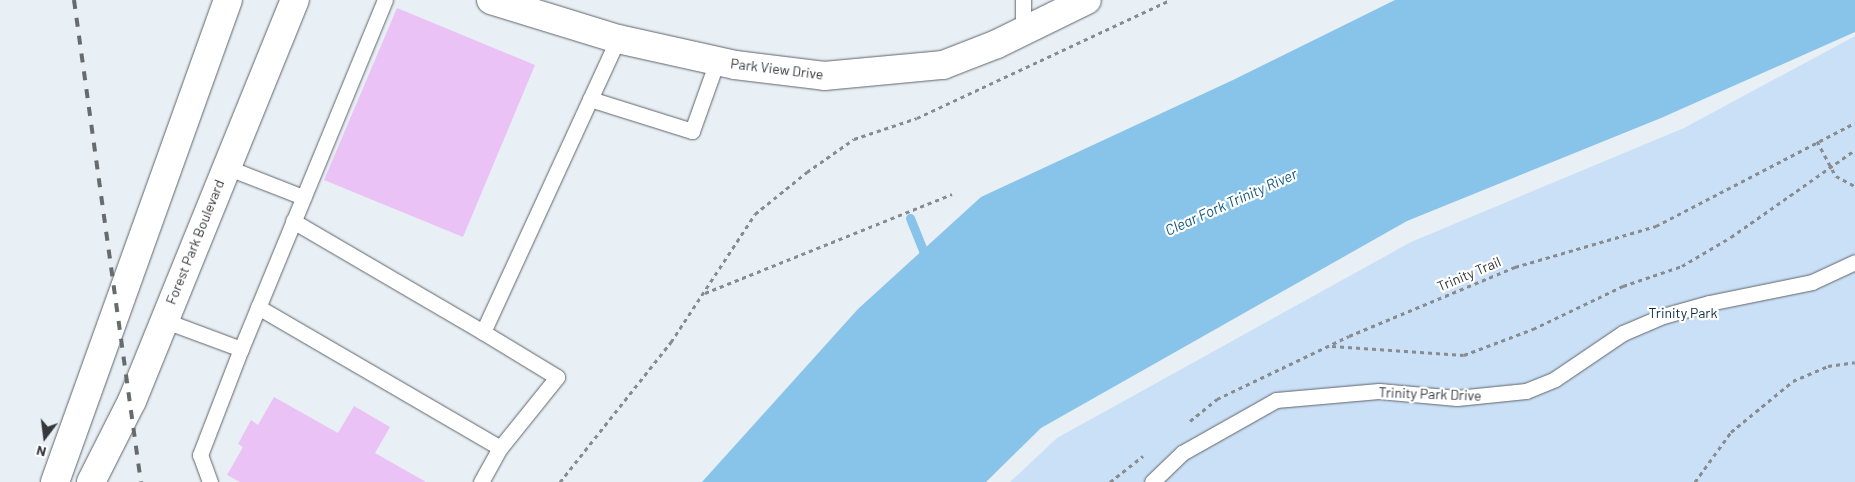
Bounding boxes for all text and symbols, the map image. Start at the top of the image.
street label: Park View Drive [730,55,824,83]
water label: Clear Fork Trinity River [1162,165,1300,239]
street label: Forest Park Boulevard [162,177,228,307]
street label: Trinity Trail [1435,253,1503,295]
park label: Trinity Park [1649,305,1717,321]
street label: Trinity Park Drive [1378,384,1482,404]
north arrow [20,412,70,462]
text: N [34,443,48,461]

